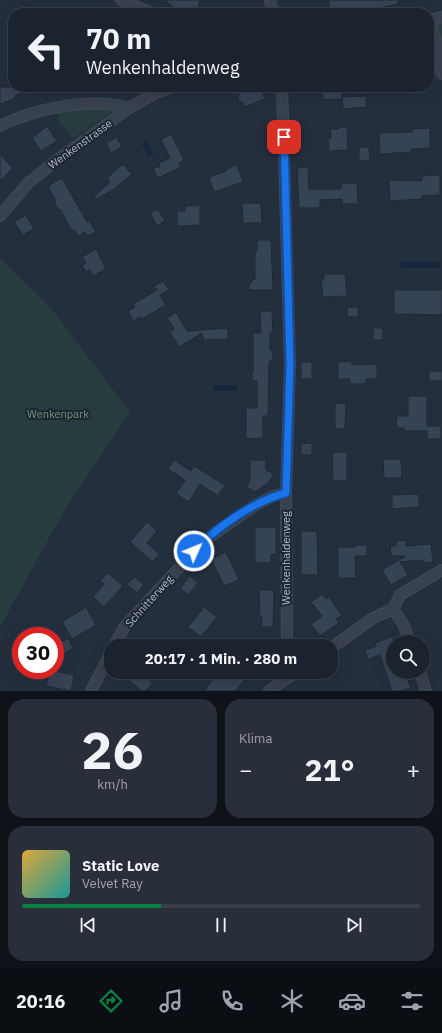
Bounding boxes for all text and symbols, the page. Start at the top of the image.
text: 70 m [86,20,151,57]
icon: left [20,24,72,76]
text: Wenkenhaldenweg [86,56,239,79]
street label: Wenkenstrasse [45,116,115,172]
pin [267,120,301,154]
icon: arrive [273,126,295,148]
park label: Wenkenpark [27,407,89,421]
street label: Wenkenhaldenweg [279,511,293,605]
position arrow [173,530,215,572]
street label: Schnitterweg [122,572,176,630]
speed limit sign: 30 [12,627,64,679]
map controls [386,635,430,679]
button: search [386,635,430,679]
text: 20:17 · 1 Min. · 280 m [145,649,297,668]
text: 26 [81,716,144,783]
text: Klima [239,730,272,747]
text: 21° [304,750,355,789]
text: − [239,755,252,784]
text: + [407,755,420,784]
text: km/h [97,776,128,793]
text: Static Love [82,856,159,875]
text: Velvet Ray [82,875,143,892]
icon: previous [77,914,99,936]
icon: pause [210,914,232,936]
icon: next [343,914,365,936]
icon: directions [97,987,125,1015]
icon: music [157,987,185,1015]
icon: phone [218,987,246,1015]
icon: climate [278,987,306,1015]
icon: car [338,987,366,1015]
icon: filters [398,987,426,1015]
text: 20:16 [16,990,65,1013]

